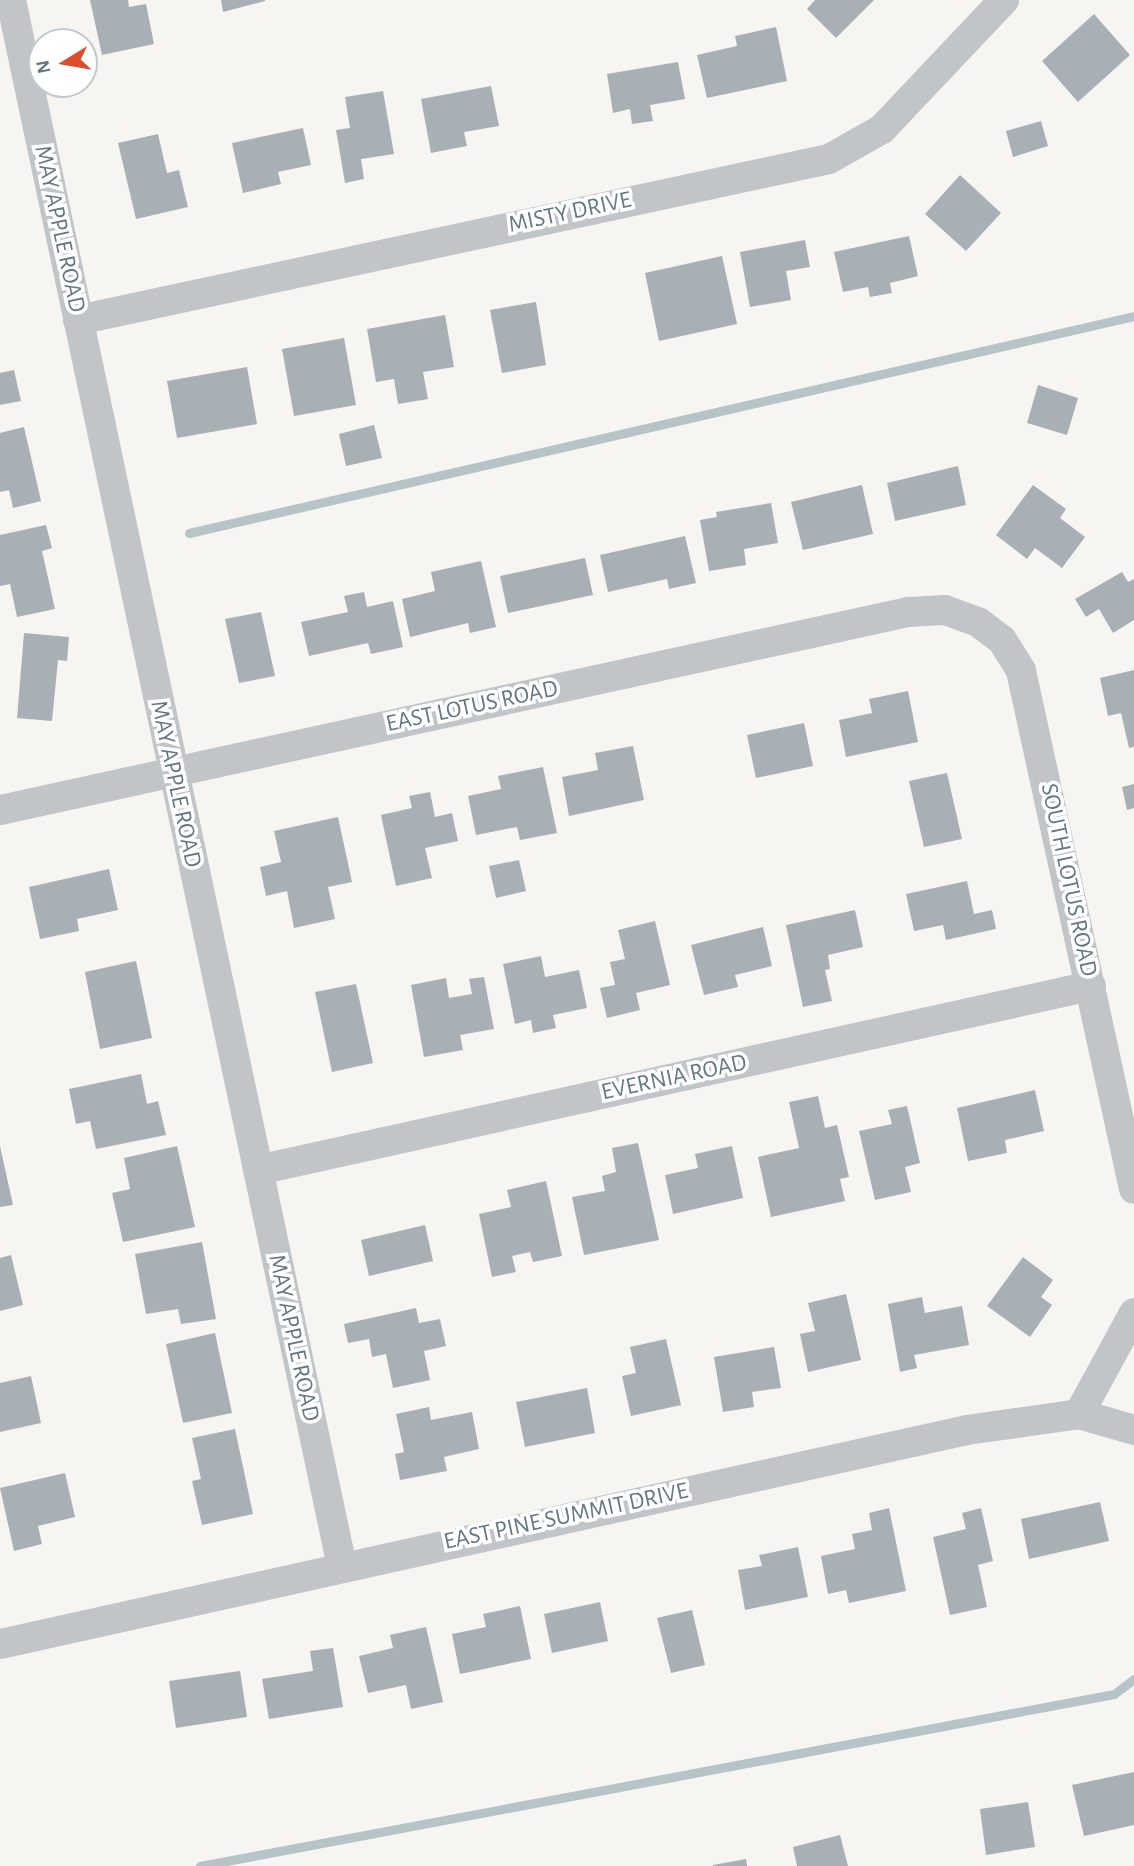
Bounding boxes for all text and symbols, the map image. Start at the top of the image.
north arrow [28,28,98,98]
text: N [33,58,54,75]
street label: MAY APPLE ROAD [27,143,91,315]
street label: MISTY DRIVE [506,186,634,240]
street label: EAST LOTUS ROAD [383,675,561,739]
street label: MAY APPLE ROAD [143,698,207,870]
street label: SOUTH LOTUS ROAD [1033,781,1103,979]
street label: EVERNIA ROAD [599,1049,749,1107]
street label: MAY APPLE ROAD [261,1252,325,1424]
street label: EAST PINE SUMMIT DRIVE [441,1477,691,1557]

